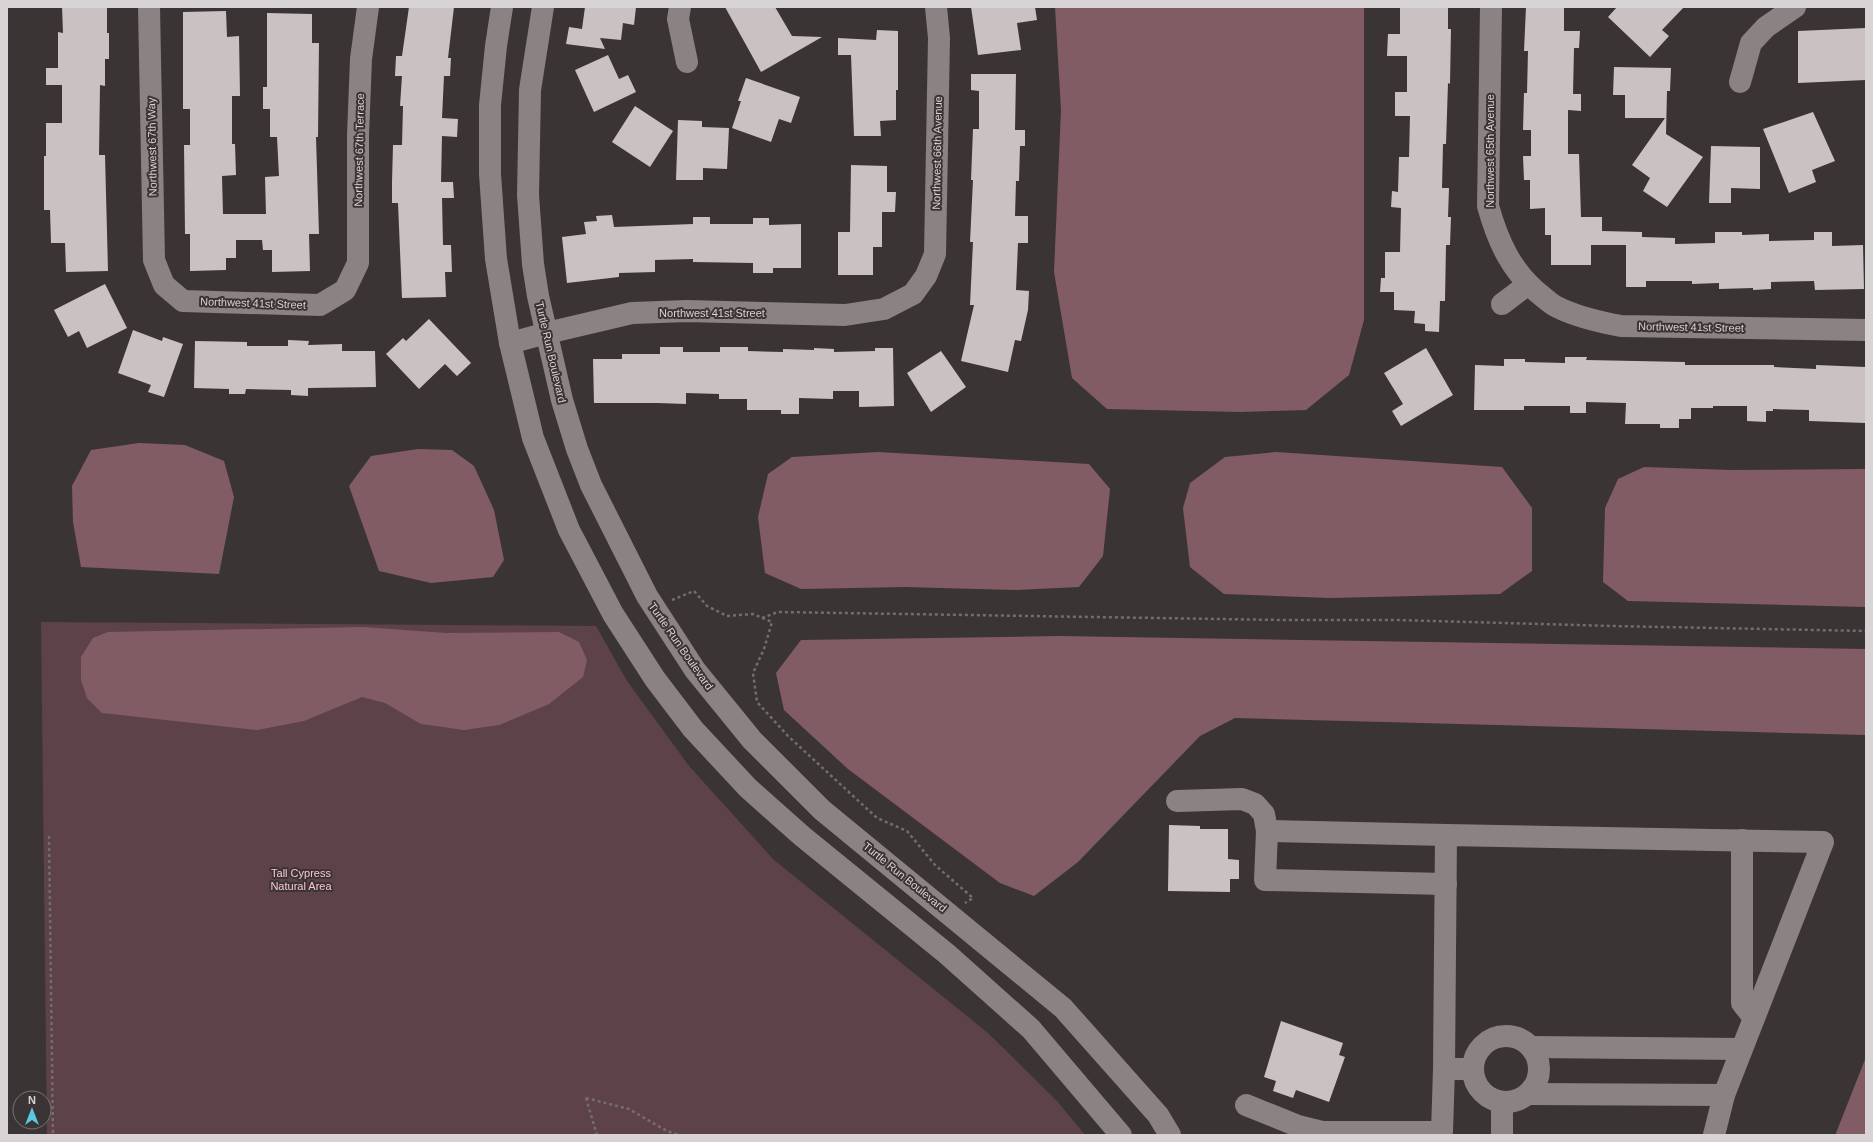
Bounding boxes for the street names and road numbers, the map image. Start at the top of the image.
street label: Northwest 67th Terrace [352,93,366,207]
street label: Northwest 65th Avenue [1484,94,1496,208]
street label: Northwest 66th Avenue [930,96,944,210]
street label: Northwest 67th Way [145,97,159,196]
street label: Northwest 41st Street [200,295,306,311]
street label: Turtle Run Boulevard [534,300,568,404]
street label: Northwest 41st Street [659,307,765,319]
street label: Northwest 41st Street [1638,320,1744,334]
street label: Turtle Run Boulevard [646,600,716,692]
street label: Turtle Run Boulevard [861,840,949,914]

